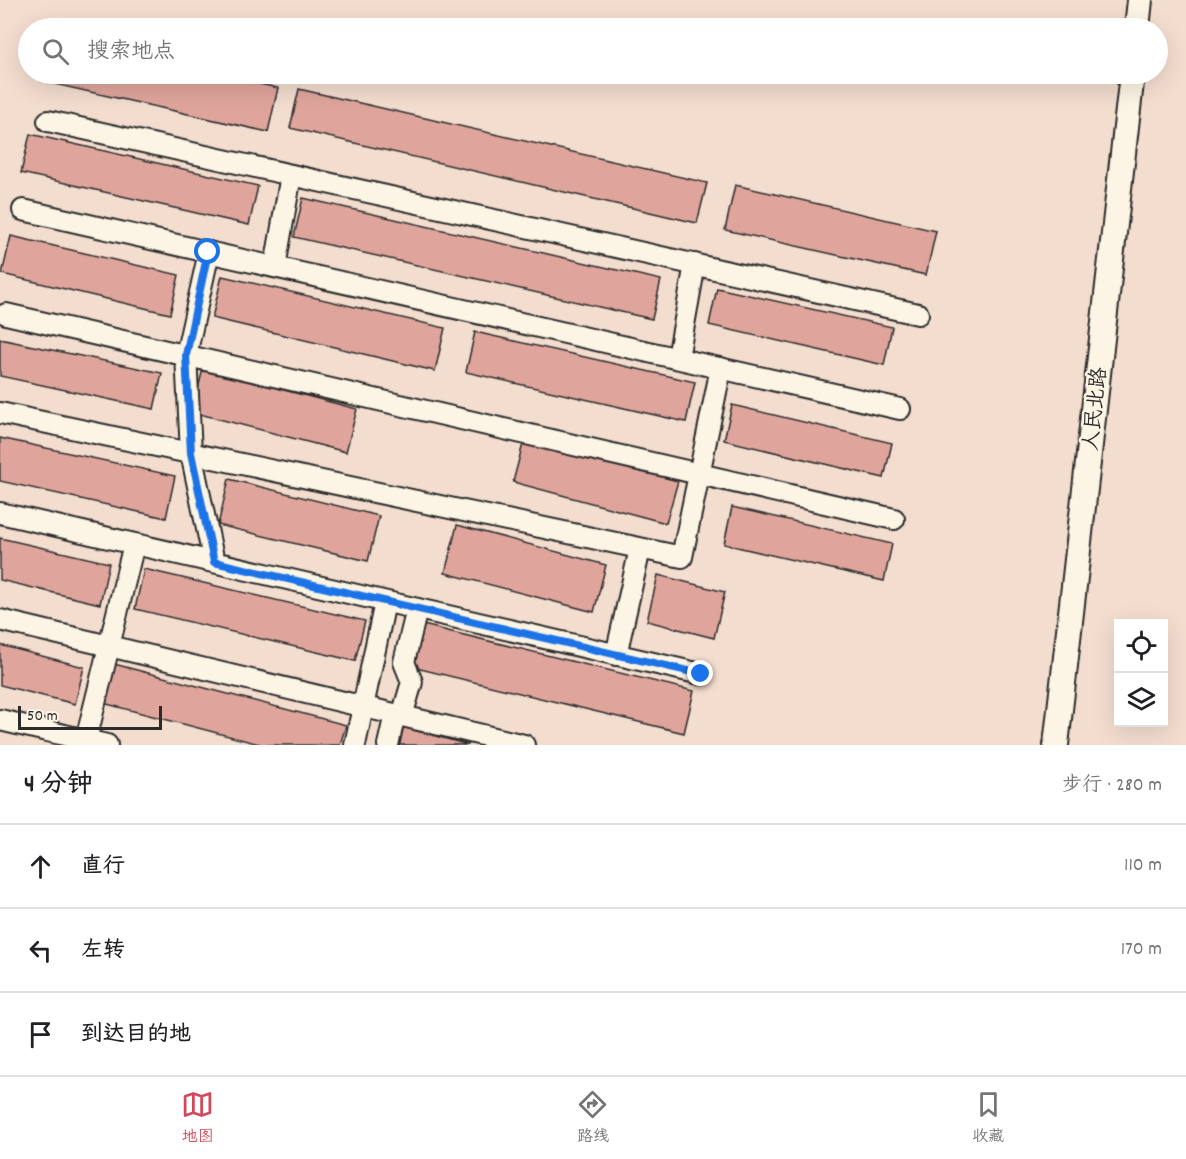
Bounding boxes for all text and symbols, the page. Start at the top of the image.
search box [18,18,1168,84]
icon: search [39,35,72,68]
text: 搜索地点 [87,37,175,68]
route start [194,238,220,264]
street label: 人民北路 [1078,366,1116,453]
map controls [1114,619,1168,727]
button: locate [1114,619,1168,673]
route end [687,660,713,686]
button: layers [1114,673,1168,727]
scale bar [18,703,162,730]
text: 50 m [27,705,58,728]
text: 4 分钟 [24,767,93,804]
text: 步行 · 280 m [1062,772,1162,800]
icon: ahead [24,850,57,883]
text: 直行 [81,852,125,883]
text: 110 m [1124,852,1162,880]
icon: left [24,934,57,967]
text: 左转 [81,936,125,967]
text: 170 m [1121,936,1162,964]
icon: arrive [24,1018,57,1051]
text: 到达目的地 [81,1020,191,1051]
tab: 地图 [181,1088,214,1149]
tab: 路线 [576,1088,609,1149]
tab: 收藏 [972,1088,1005,1149]

